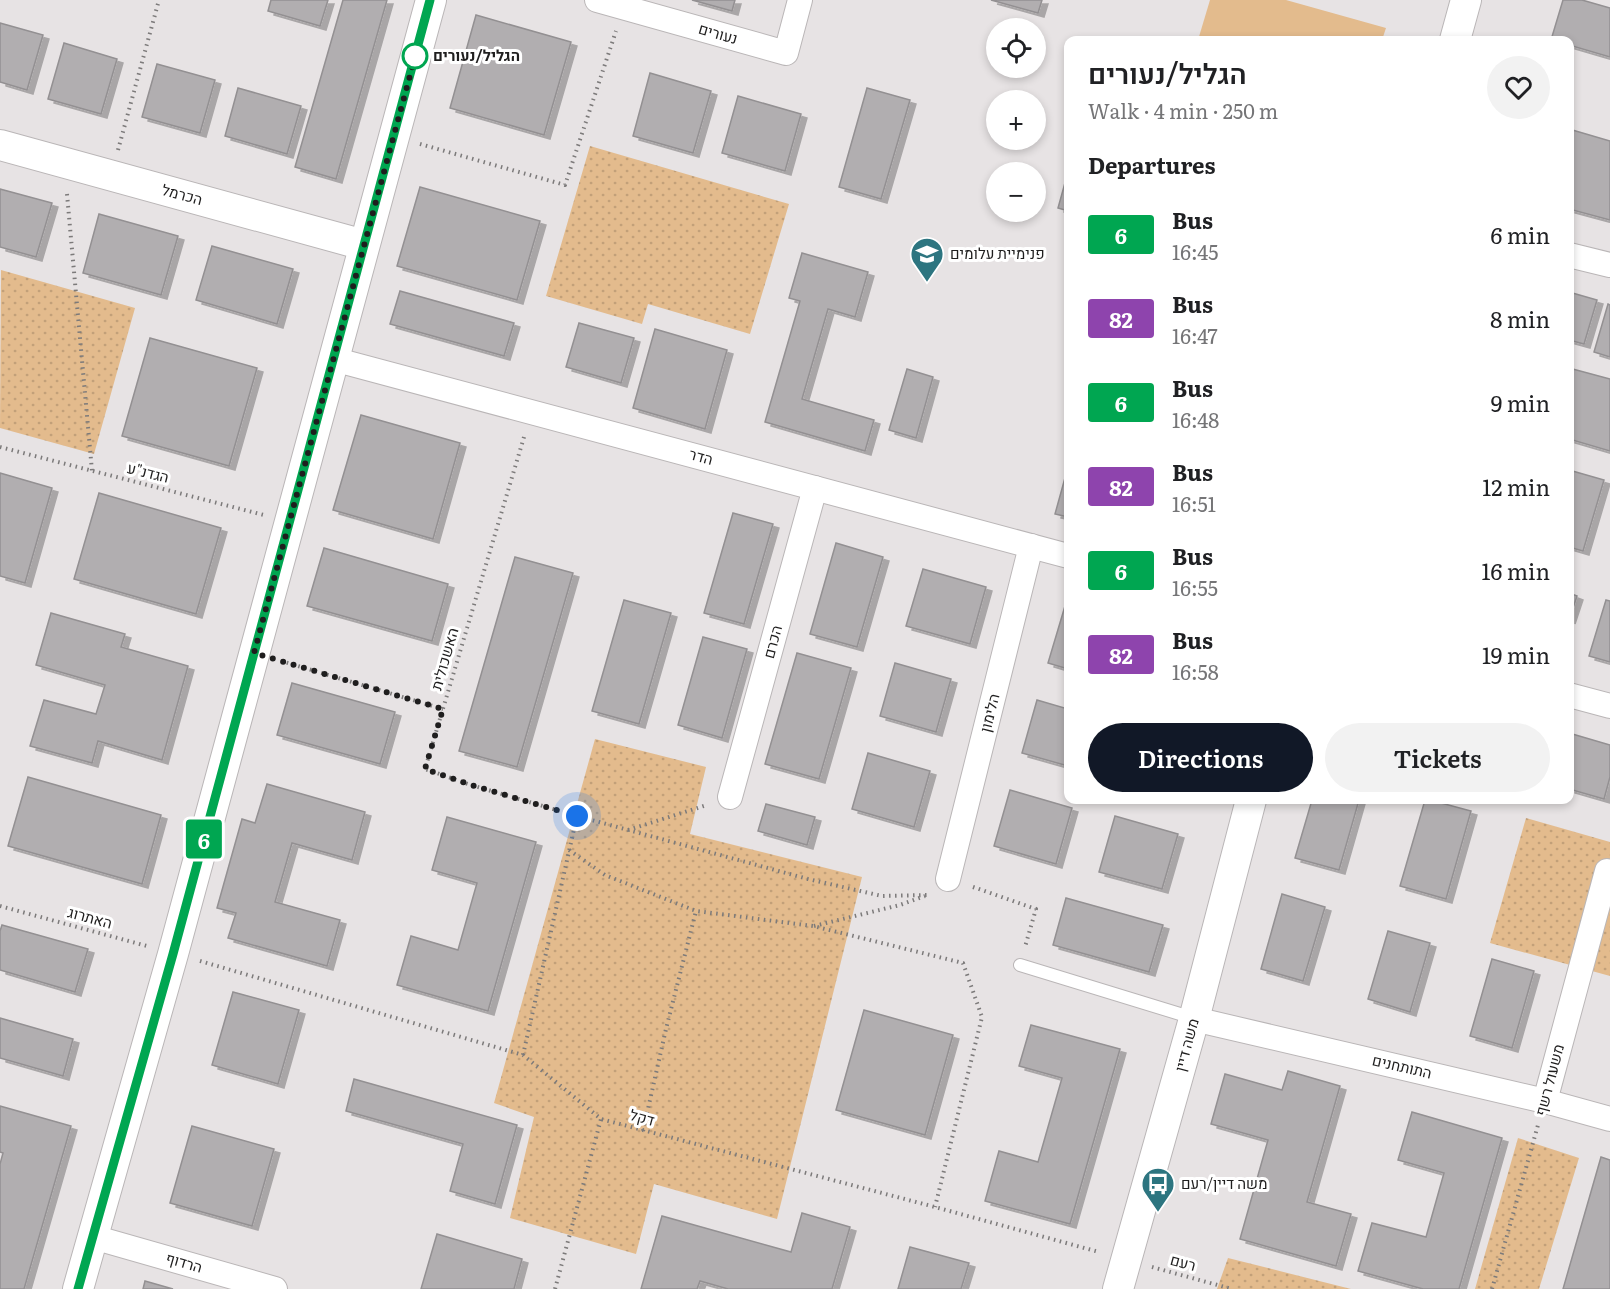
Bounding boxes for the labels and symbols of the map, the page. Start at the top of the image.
street label: נעורים [696,16,741,49]
marker: הגליל/נעורים [402,43,428,69]
place label: הגליל/נעורים [433,43,520,66]
street label: הכרמל [159,177,205,210]
school or university icon: פנימיית עלומים [909,236,945,283]
place label: פנימיית עלומים [950,241,1045,264]
street label: הדר [687,441,716,470]
street label: הגדנ"ע [125,455,172,488]
street label: הכרם [756,622,787,661]
street label: האשכולית [424,624,463,693]
street label: הלימון [973,691,1004,734]
your location [562,801,592,831]
line badge: 6 [184,820,224,858]
street label: האתרוג [65,900,115,934]
street label: משה דיין [1167,1015,1204,1074]
street label: משעול רשף [1528,1041,1569,1118]
street label: התותחנים [1370,1048,1434,1084]
street label: דקל [627,1102,658,1131]
bus stop icon: משה דיין/רעם [1140,1166,1176,1213]
place label: משה דיין/רעם [1181,1171,1267,1194]
street label: הרדוף [163,1245,206,1278]
street label: רעם [1168,1247,1199,1276]

